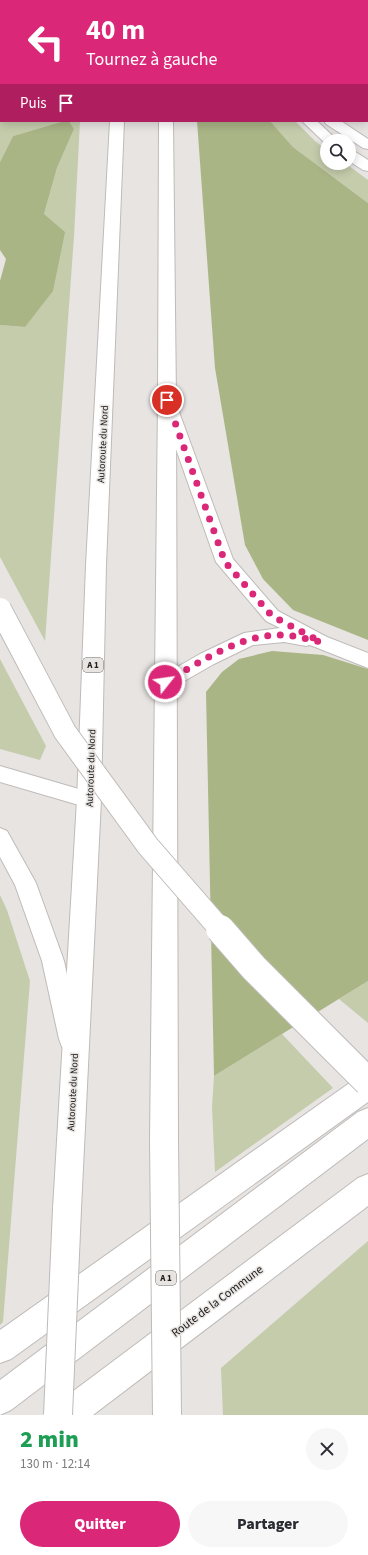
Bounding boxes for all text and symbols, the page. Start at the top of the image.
text: 40 m [86,10,145,50]
icon: left [20,16,72,68]
text: Tournez à gauche [86,47,218,72]
icon: arrive [55,92,77,114]
text: Puis [20,93,47,114]
map controls [320,134,356,170]
button: search [320,134,356,170]
pin [150,383,184,417]
icon: arrive [156,389,178,411]
street label: Autoroute du Nord [94,405,112,483]
road number: A 1 [83,658,103,672]
position arrow [144,661,186,703]
street label: Autoroute du Nord [83,729,99,807]
street label: Autoroute du Nord [64,1053,82,1131]
street label: Route de la Commune [168,1261,267,1342]
road number: A 1 [156,1271,176,1285]
text: 2 min [20,1422,79,1457]
button: close [306,1428,348,1470]
text: 130 m · 12:14 [20,1455,90,1473]
button: Quitter [20,1501,180,1547]
button: Partager [188,1501,348,1547]

